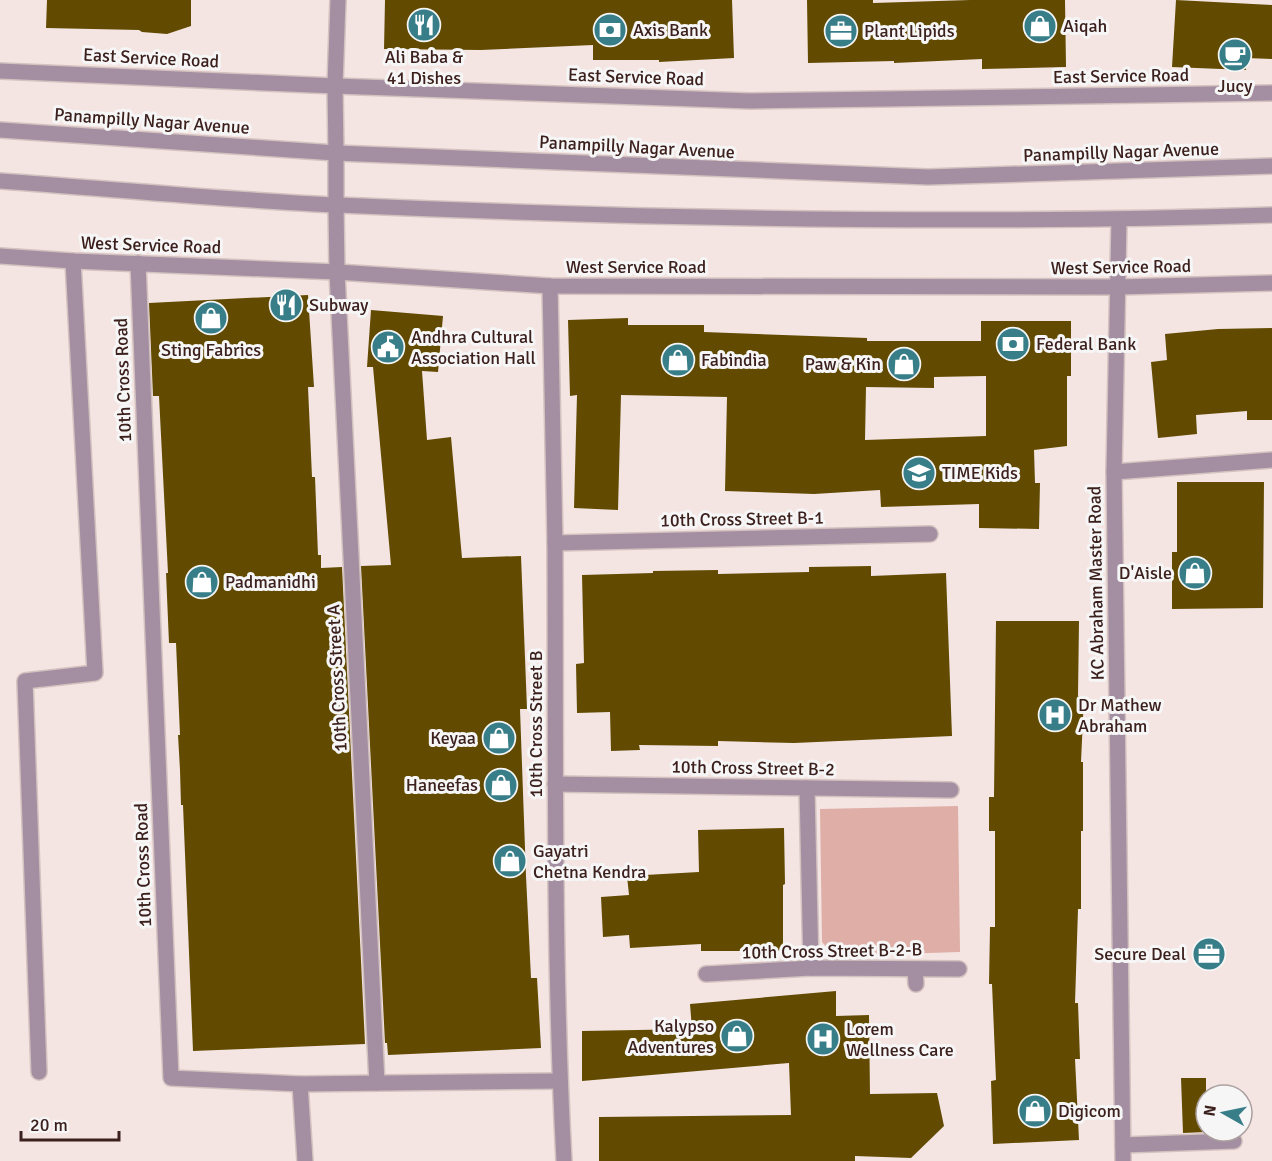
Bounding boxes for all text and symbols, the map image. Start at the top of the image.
restaurant icon: Ali Baba & 41 Dishes [406,7,442,43]
shop icon: Aiqah [1022,8,1058,44]
bank icon: Axis Bank [592,12,628,48]
office icon: Plant Lipids [823,13,859,49]
place label: Aiqah [1063,15,1107,37]
place label: Axis Bank [633,19,708,41]
place label: Plant Lipids [864,20,955,42]
cafe icon: Jucy [1217,37,1253,73]
street label: East Service Road [82,43,220,73]
place label: Ali Baba & 41 Dishes [385,46,463,89]
street label: East Service Road [568,64,704,90]
street label: East Service Road [1053,64,1189,88]
place label: Jucy [1218,75,1253,97]
street label: Panampilly Nagar Avenue [53,103,251,139]
street label: Panampilly Nagar Avenue [539,131,735,163]
street label: Panampilly Nagar Avenue [1023,138,1219,166]
street label: West Service Road [80,232,222,258]
street label: West Service Road [1051,255,1191,279]
street label: West Service Road [566,256,706,278]
restaurant icon: Subway [268,287,304,323]
place label: Subway [309,294,369,316]
shop icon: Sting Fabrics [193,300,229,336]
street label: 10th Cross Road [110,318,136,442]
place label: Andhra Cultural Association Hall [411,326,536,369]
bank icon: Federal Bank [995,326,1031,362]
public building icon: Andhra Cultural Association Hall [370,329,406,365]
place label: Federal Bank [1036,333,1136,355]
place label: Sting Fabrics [161,339,261,361]
shop icon: Fabindia [660,342,696,378]
shop icon: Paw & Kin [886,346,922,382]
place label: Fabindia [701,349,767,371]
place label: Paw & Kin [805,353,881,375]
school or university icon: TIME Kids [901,455,937,491]
place label: TIME Kids [942,462,1018,484]
street label: KC Abraham Master Road [1083,486,1109,680]
street label: 10th Cross Street B-1 [660,507,824,531]
shop icon: D'Aisle [1177,555,1213,591]
place label: D'Aisle [1119,562,1172,584]
shop icon: Padmanidhi [184,564,220,600]
place label: Padmanidhi [225,571,316,593]
street label: 10th Cross Street A [322,604,352,752]
street label: 10th Cross Street B [525,650,547,798]
place label: Dr Mathew Abraham [1078,694,1162,737]
hospital icon: Dr Mathew Abraham [1037,697,1073,733]
shop icon: Keyaa [481,720,517,756]
place label: Keyaa [430,727,476,749]
street label: 10th Cross Street B-2 [671,756,835,780]
shop icon: Haneefas [483,767,519,803]
place label: Haneefas [406,774,478,796]
street label: 10th Cross Road [130,803,156,927]
place label: Gayatri Chetna Kendra [533,840,646,883]
shop icon: Gayatri Chetna Kendra [492,843,528,879]
office icon: Secure Deal [1191,936,1227,972]
street label: 10th Cross Street B-2-B [741,938,923,964]
place label: Secure Deal [1094,943,1186,965]
place label: Kalypso Adventures [627,1015,714,1058]
shop icon: Kalypso Adventures [719,1018,755,1054]
place label: Lorem Wellness Care [846,1018,954,1061]
hospital icon: Lorem Wellness Care [805,1021,841,1057]
north arrow [1194,1083,1254,1143]
shop icon: Digicom [1017,1093,1053,1129]
place label: Digicom [1058,1100,1121,1122]
scale bar [21,1104,118,1142]
text: N [1199,1104,1221,1118]
text: 20 m [30,1114,68,1136]

